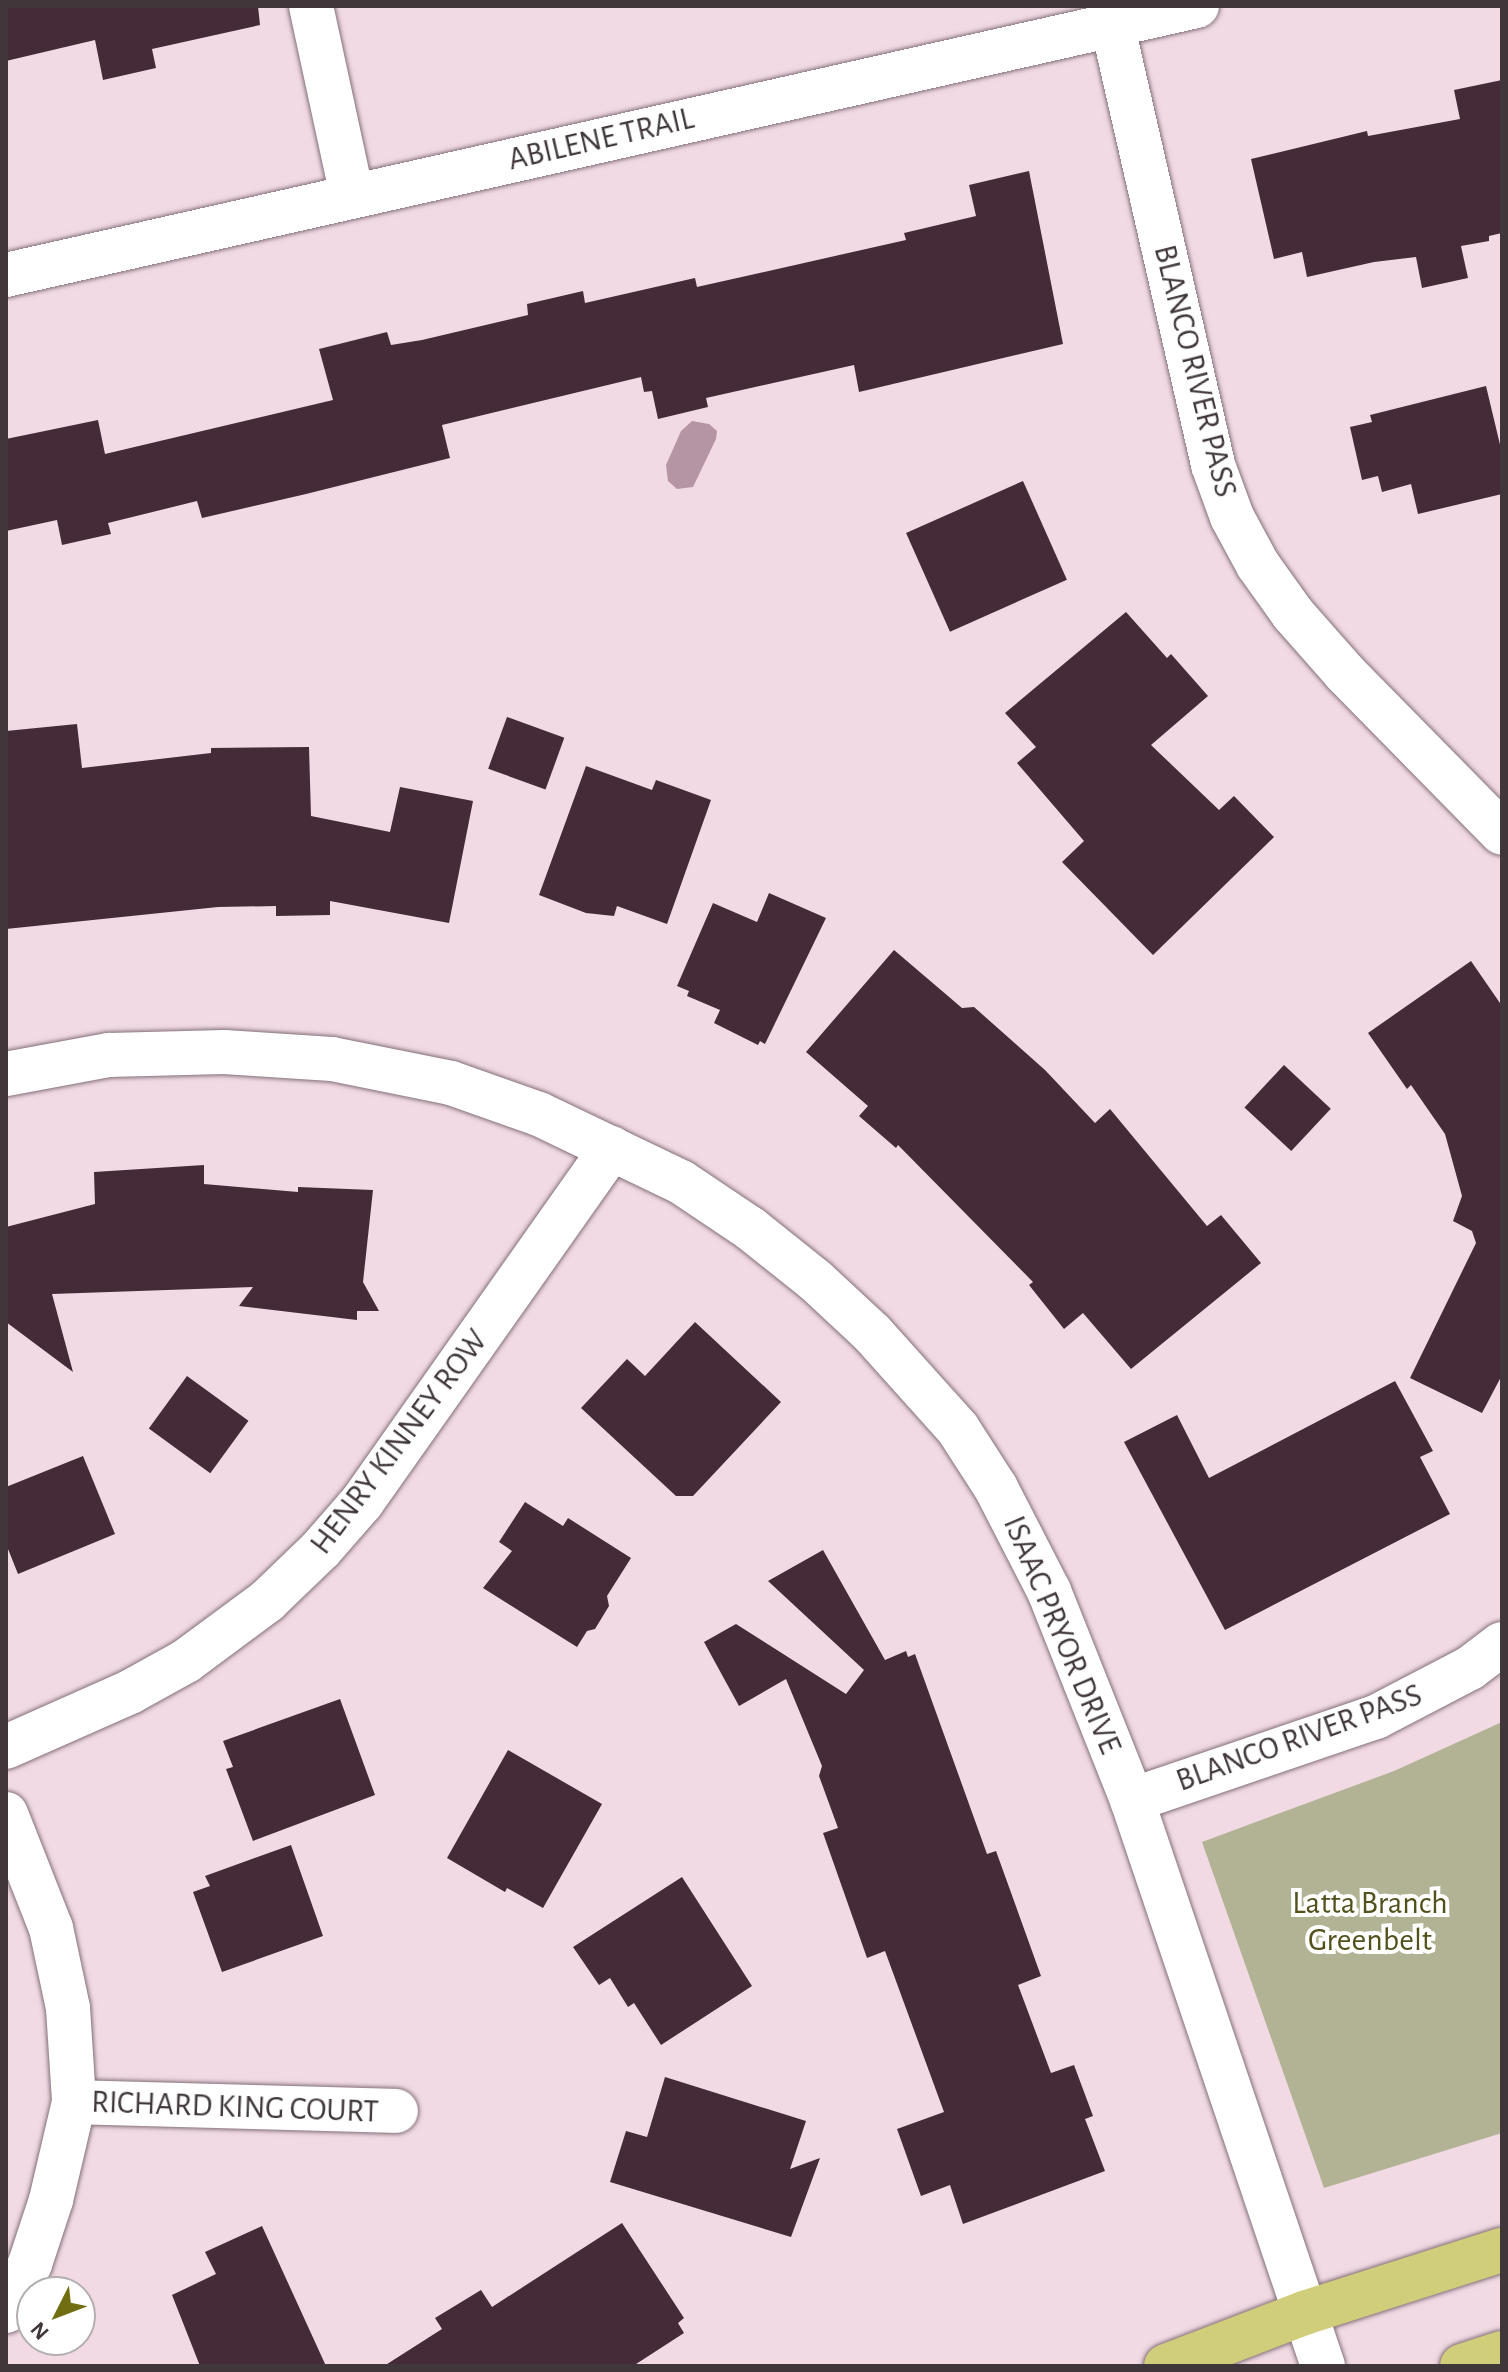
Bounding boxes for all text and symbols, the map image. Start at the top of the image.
street label: ABILENE TRAIL [504,99,698,179]
street label: BLANCO RIVER PASS [1145,241,1245,501]
street label: HENRY KINNEY ROW [302,1322,496,1562]
street label: ISAAC PRYOR DRIVE [995,1510,1129,1760]
street label: BLANCO RIVER PASS [1171,1676,1427,1800]
park label: Latta Branch Greenbelt [1292,1885,1448,1960]
street label: RICHARD KING COURT [91,2083,379,2131]
north arrow [16,2276,96,2356]
text: N [26,2318,53,2344]

